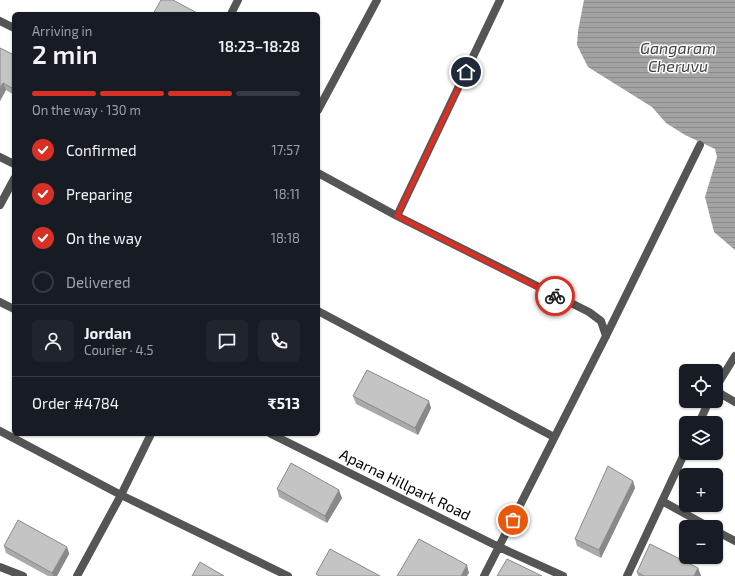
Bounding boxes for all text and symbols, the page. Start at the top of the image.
text: Arriving in [32,23,92,39]
text: 18:23–18:28 [219,37,300,55]
text: 2 min [32,38,98,69]
water label: Gangaram Cheruvu [640,38,716,75]
pin [449,55,483,89]
icon: home [455,61,477,83]
text: On the way · 130 m [32,102,141,118]
icon: check [32,139,54,161]
text: Confirmed [66,141,137,159]
text: 17:57 [271,142,300,158]
icon: check [32,183,54,205]
text: Preparing [66,185,132,203]
text: 18:11 [274,186,300,202]
icon: check [32,227,54,249]
text: On the way [66,229,142,247]
text: 18:18 [271,230,300,246]
text: Delivered [66,273,131,291]
courier [535,276,575,316]
icon: bike [544,285,566,307]
button: person [32,320,74,362]
button: chat [206,320,248,362]
button: phone [258,320,300,362]
text: Jordan [84,324,131,342]
text: Courier · 4.5 [84,342,153,358]
map controls [679,364,723,564]
button: locate [679,364,723,408]
text: Order #4784 [32,394,119,412]
text: ₹513 [268,394,300,412]
button: layers [679,416,723,460]
street label: Aparna Hillpark Road [337,445,474,524]
button: + [679,468,723,512]
pin [496,503,530,537]
icon: bag [502,509,524,531]
button: − [679,520,723,564]

